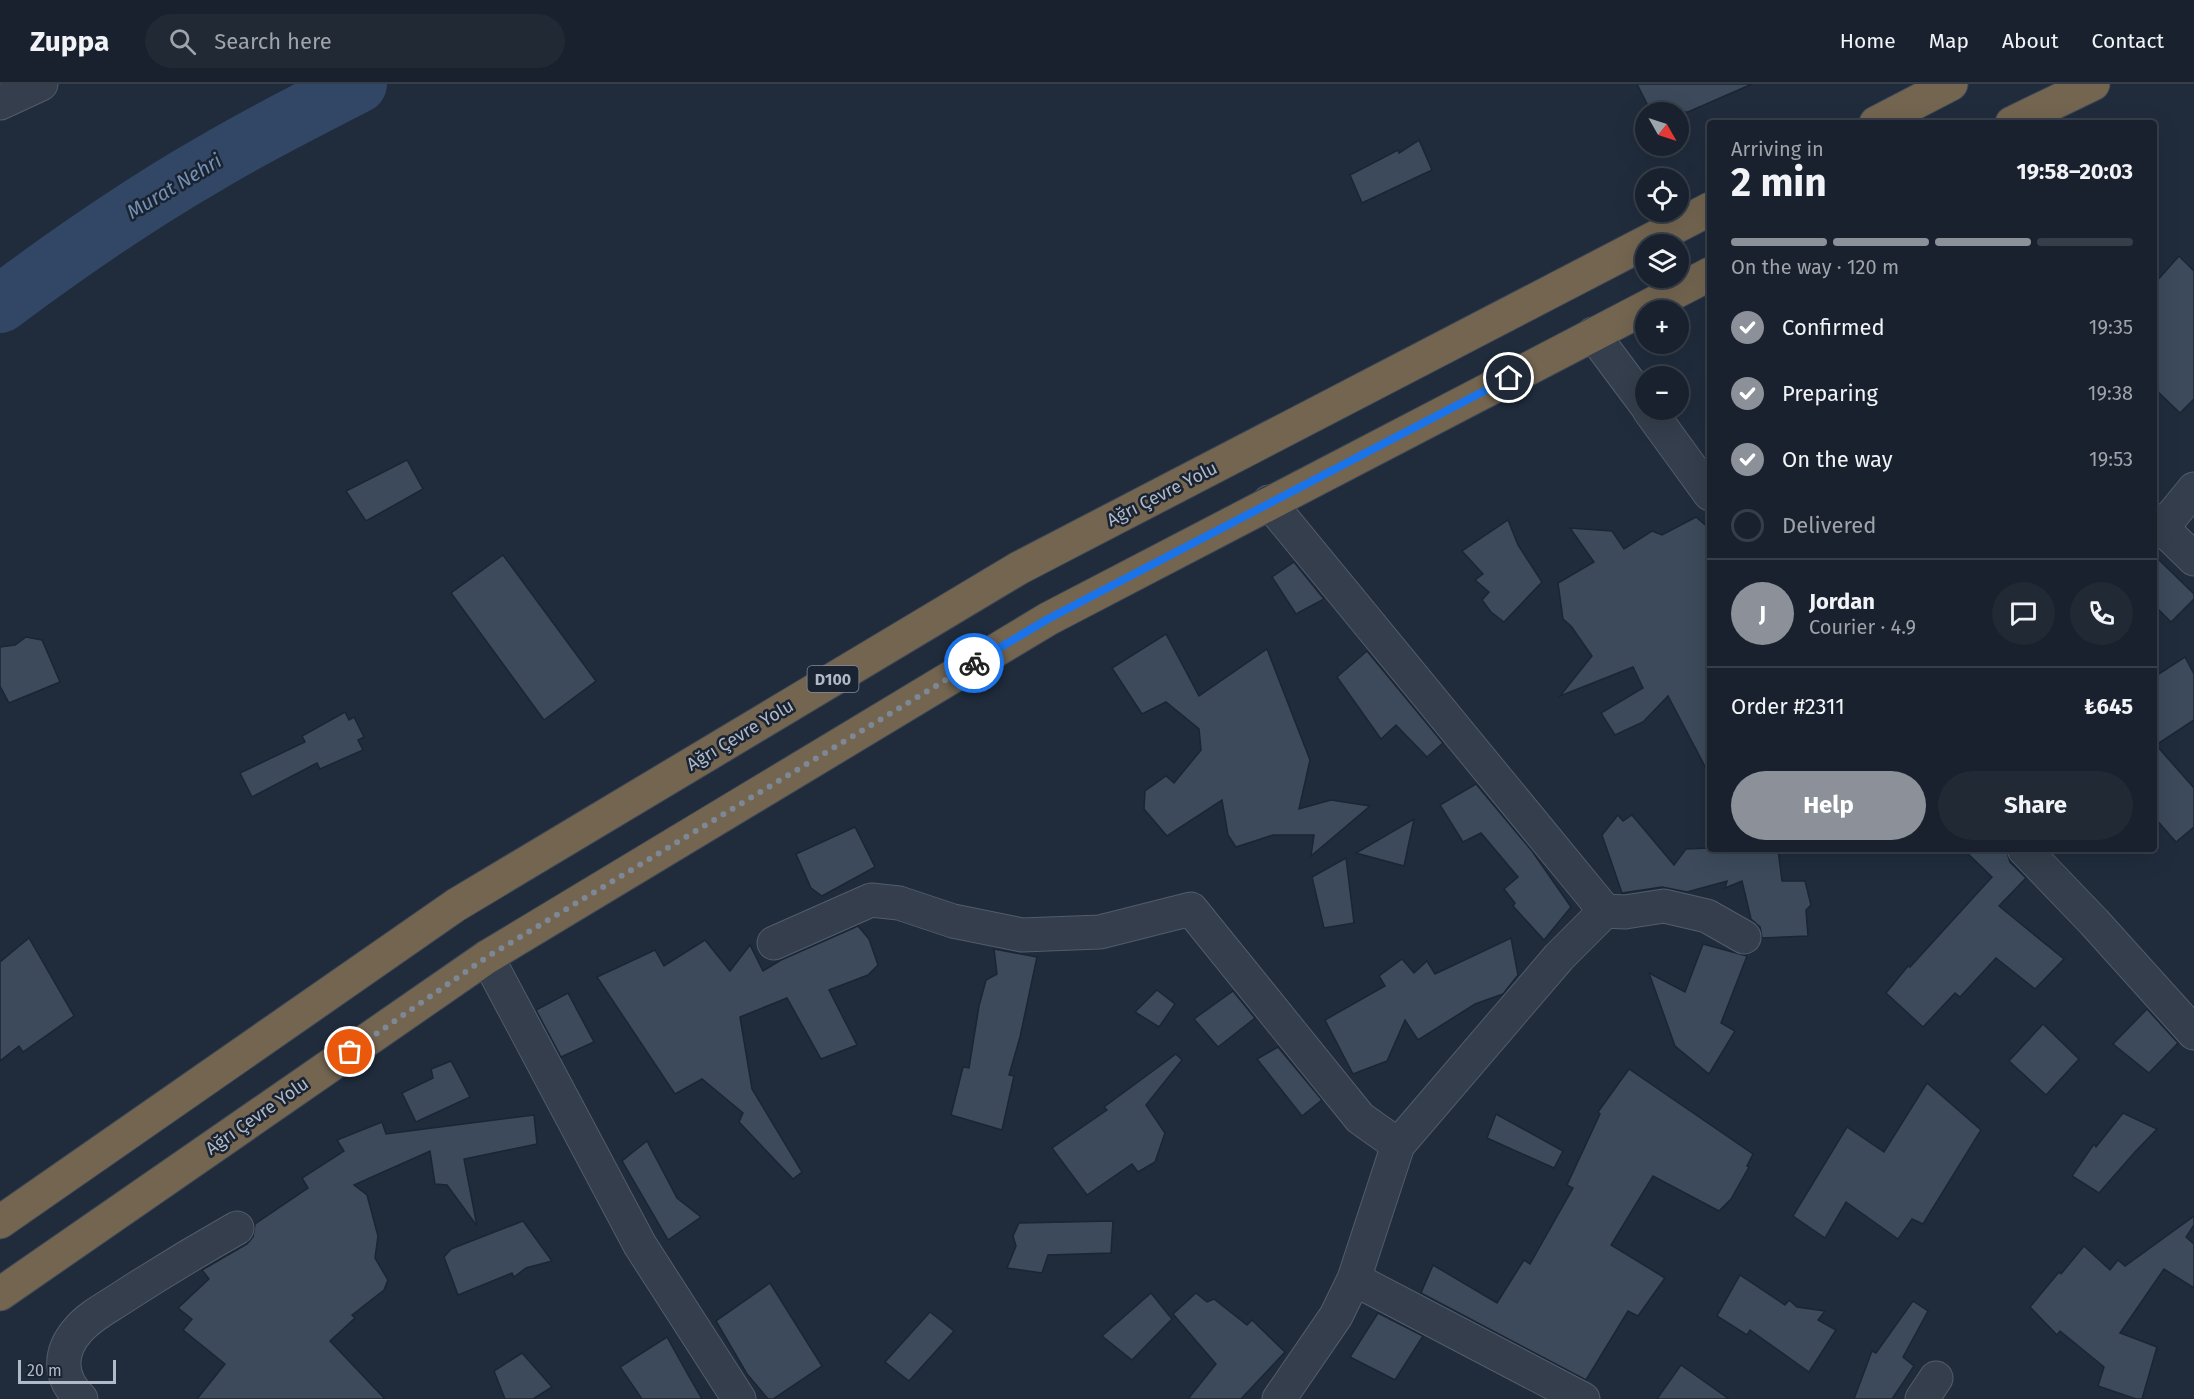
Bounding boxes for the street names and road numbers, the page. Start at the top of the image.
street label: Ağrı Çevre Yolu [1103,457,1221,531]
road number: D100 [808,666,858,692]
street label: Ağrı Çevre Yolu [683,694,797,776]
street label: Ağrı Çevre Yolu [201,1072,313,1160]

